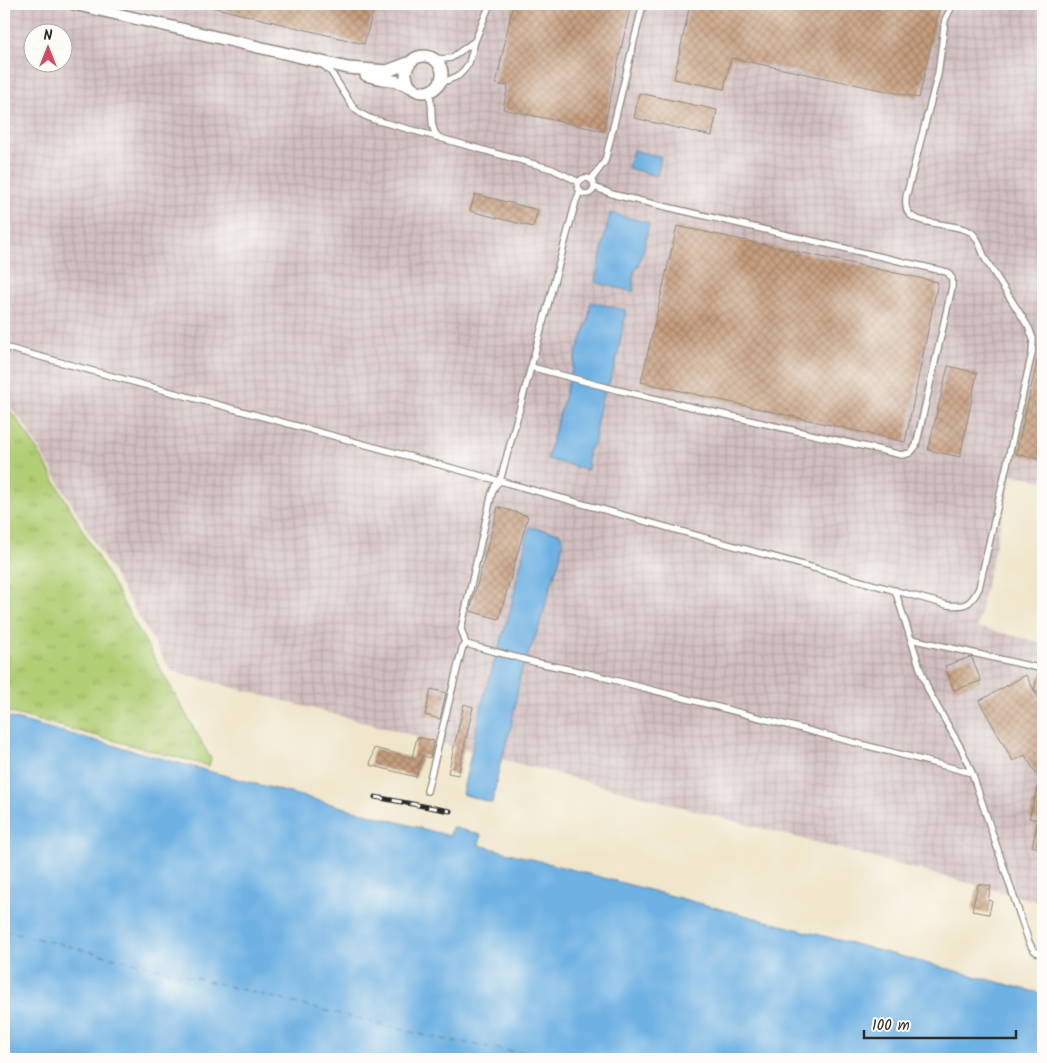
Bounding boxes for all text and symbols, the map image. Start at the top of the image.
north arrow [22,22,72,72]
text: N [44,25,53,47]
scale bar [864,1008,1017,1040]
text: 100 m [872,1014,910,1038]

